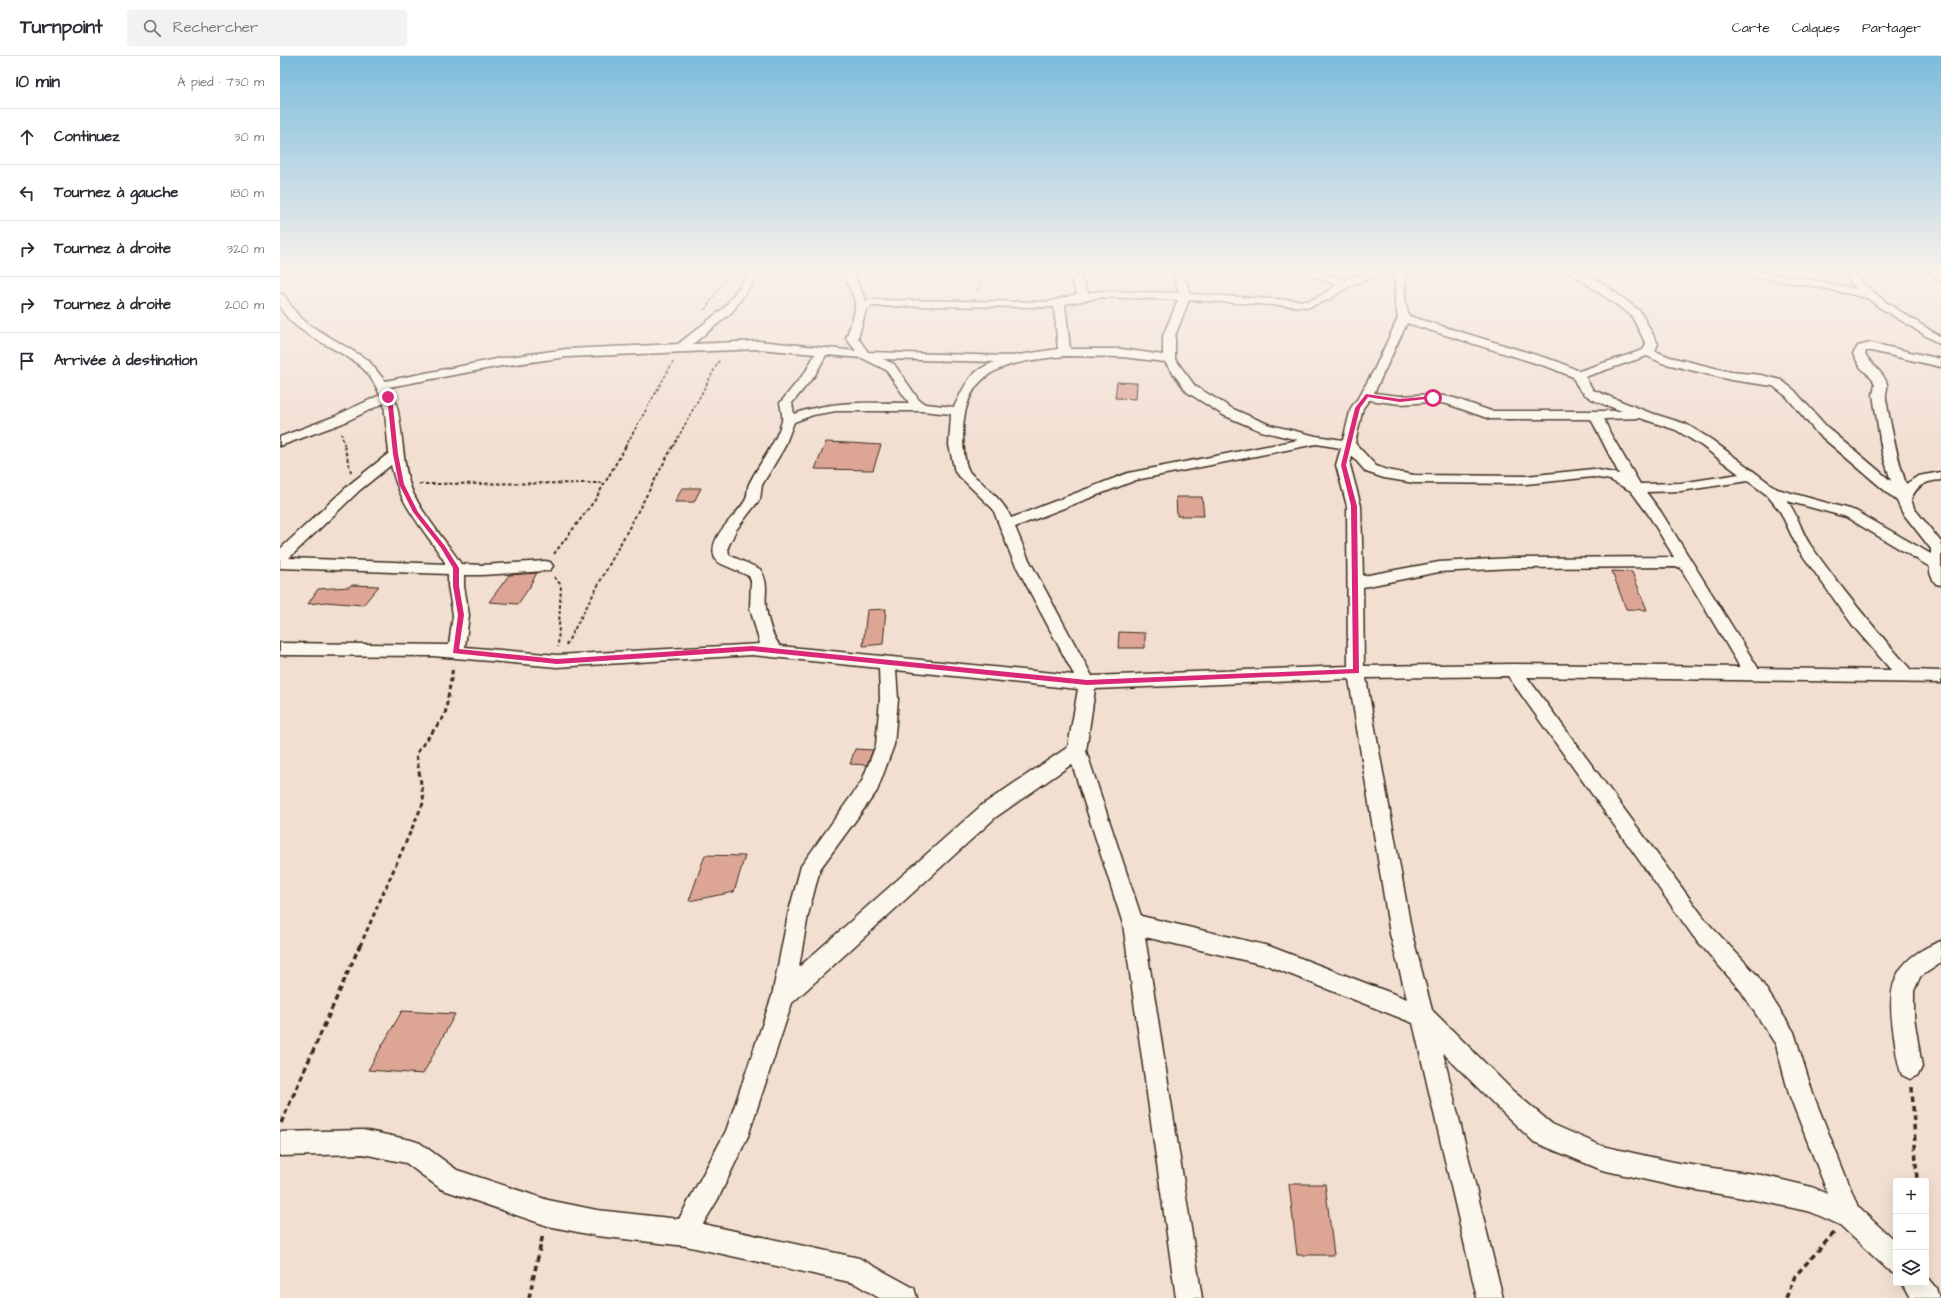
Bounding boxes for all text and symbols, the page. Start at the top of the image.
search box [127,10,407,46]
text: Turnpoint [20,14,103,41]
icon: search [141,17,163,39]
text: Rechercher [173,17,258,38]
text: Carte [1732,18,1770,38]
text: Calques [1792,18,1840,38]
text: Partager [1862,18,1921,38]
text: 10 min [16,70,60,94]
text: À pied · 730 m [177,73,264,91]
icon: ahead [16,126,38,148]
text: Continuez [54,126,120,147]
text: 30 m [234,128,264,146]
icon: left [16,182,38,204]
text: Tournez à gauche [54,182,178,203]
text: 180 m [230,184,264,202]
icon: right [16,238,38,260]
text: Tournez à droite [54,238,171,259]
text: 320 m [226,240,264,258]
icon: right [16,294,38,316]
text: Tournez à droite [54,294,171,315]
text: 200 m [225,296,264,314]
icon: arrive [16,350,38,372]
text: Arrivée à destination [54,350,197,371]
route end [379,388,397,406]
route start [1424,389,1442,407]
map controls [1893,1178,1929,1286]
button: + [1893,1178,1929,1214]
button: − [1893,1214,1929,1250]
button: layers [1893,1250,1929,1286]

